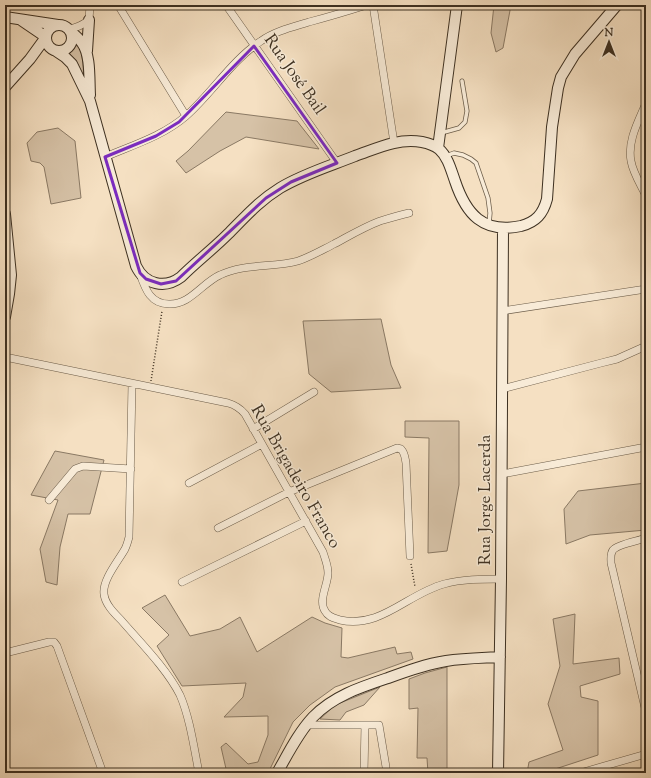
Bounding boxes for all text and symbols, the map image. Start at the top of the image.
north arrow [589,22,629,62]
text: N [604,25,614,41]
street label: Rua José Bail [257,30,331,120]
street label: Rua Brigadeiro Franco [244,401,346,553]
street label: Rua Jorge Lacerda [474,435,498,565]

